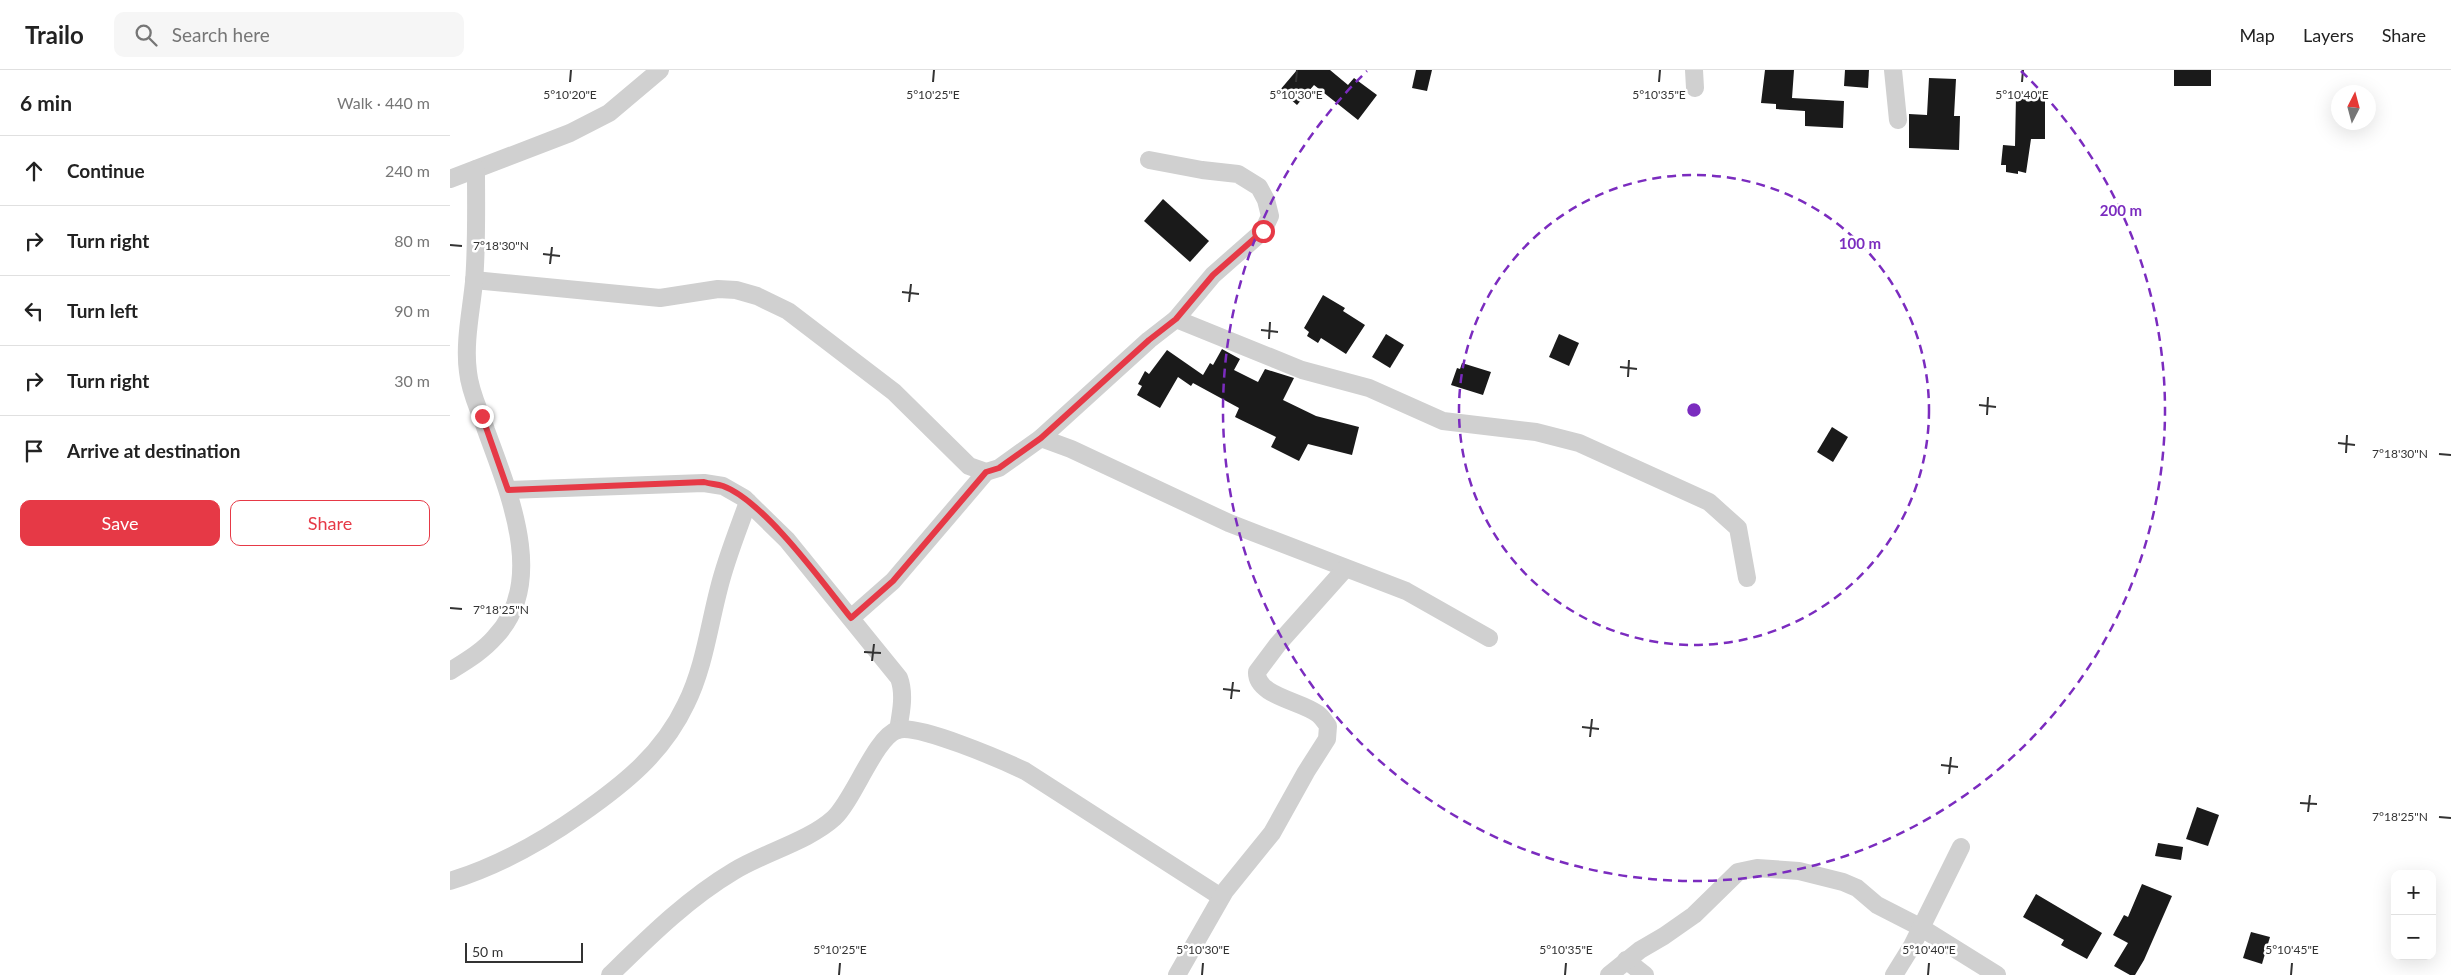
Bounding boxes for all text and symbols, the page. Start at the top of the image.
search box [114,12,464,57]
text: Trailo [25,20,84,49]
icon: search [132,21,160,49]
text: Search here [172,23,270,46]
text: Map [2239,24,2275,46]
text: Layers [2303,24,2354,46]
text: Share [2382,24,2426,46]
north arrow [2331,85,2376,130]
text: 5°10'20"E [543,87,597,102]
text: 5°10'25"E [906,87,960,102]
text: 5°10'30"E [1269,87,1323,102]
text: 5°10'35"E [1632,87,1686,102]
text: 5°10'40"E [1995,87,2049,102]
text: 6 min [20,90,72,115]
text: Walk · 440 m [337,93,430,112]
icon: ahead [20,157,48,185]
text: Continue [67,159,145,182]
text: 240 m [385,161,430,180]
text: 200 m [2100,201,2142,219]
route start [1252,220,1275,243]
icon: right [20,227,48,255]
text: Turn right [67,229,149,252]
text: 80 m [394,231,430,250]
text: 100 m [1839,234,1881,252]
text: 7°18'30"N [473,238,529,253]
icon: left [20,297,48,325]
text: Turn left [67,299,138,322]
text: 90 m [394,301,430,320]
icon: right [20,367,48,395]
text: Turn right [67,369,149,392]
text: 30 m [394,371,430,390]
centre of rings [1685,401,1703,419]
route end [471,405,494,428]
icon: arrive [20,437,48,465]
text: Arrive at destination [67,439,240,462]
text: 7°18'30"N [2372,446,2428,461]
button: Save [20,500,220,546]
button: Share [230,500,430,546]
text: 7°18'25"N [473,602,529,617]
text: 7°18'25"N [2372,809,2428,824]
map controls [2391,870,2436,960]
button: + [2391,870,2436,915]
button: − [2391,915,2436,960]
scale bar [465,940,582,963]
text: 5°10'25"E [813,942,867,957]
text: 5°10'30"E [1176,942,1230,957]
text: 5°10'35"E [1539,942,1593,957]
text: 5°10'40"E [1902,942,1956,957]
text: 5°10'45"E [2265,942,2319,957]
text: 50 m [472,943,503,960]

